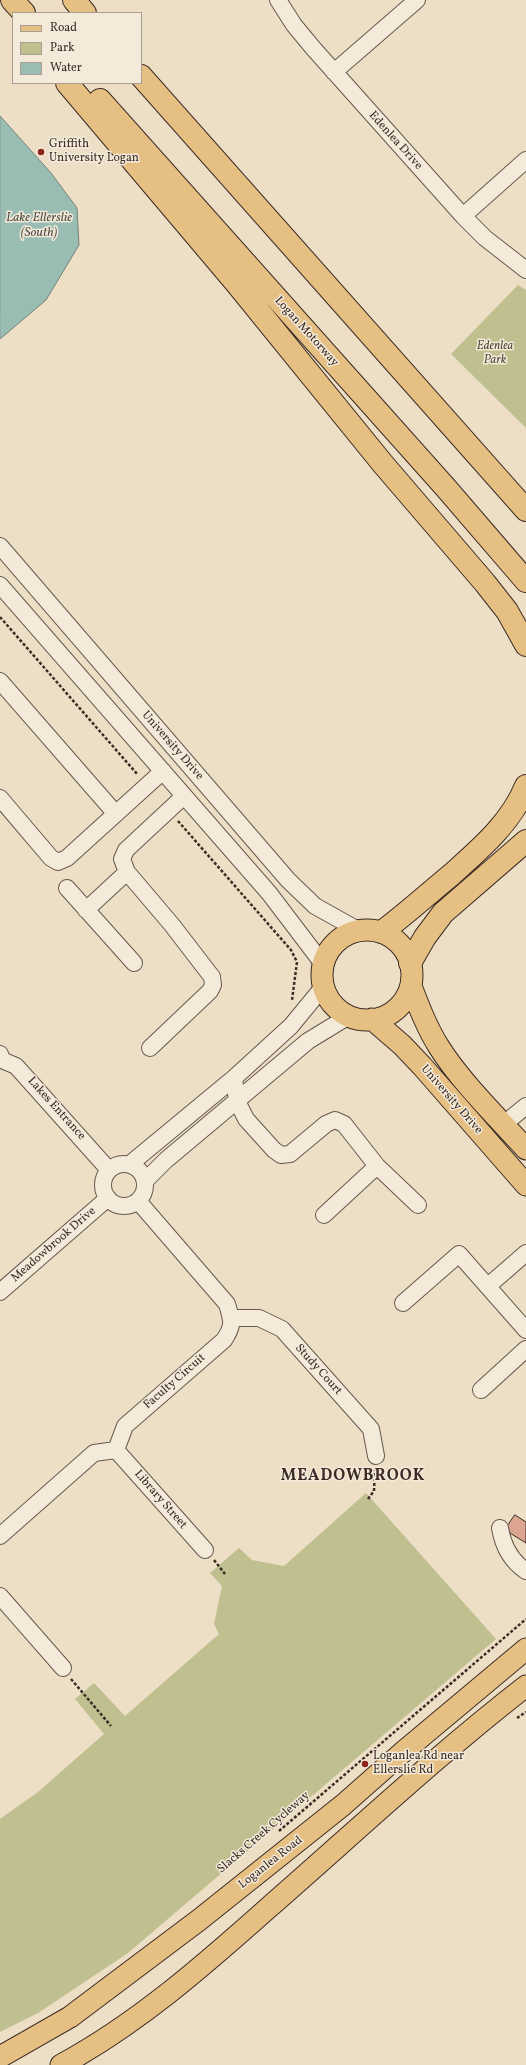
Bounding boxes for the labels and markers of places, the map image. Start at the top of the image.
place label: Griffith University Logan [49,138,139,166]
marker: Griffith University Logan [36,147,46,157]
place label: Loganlea Rd near Ellerslie Rd [373,1750,464,1778]
marker: Loganlea Rd near Ellerslie Rd [360,1759,370,1769]

